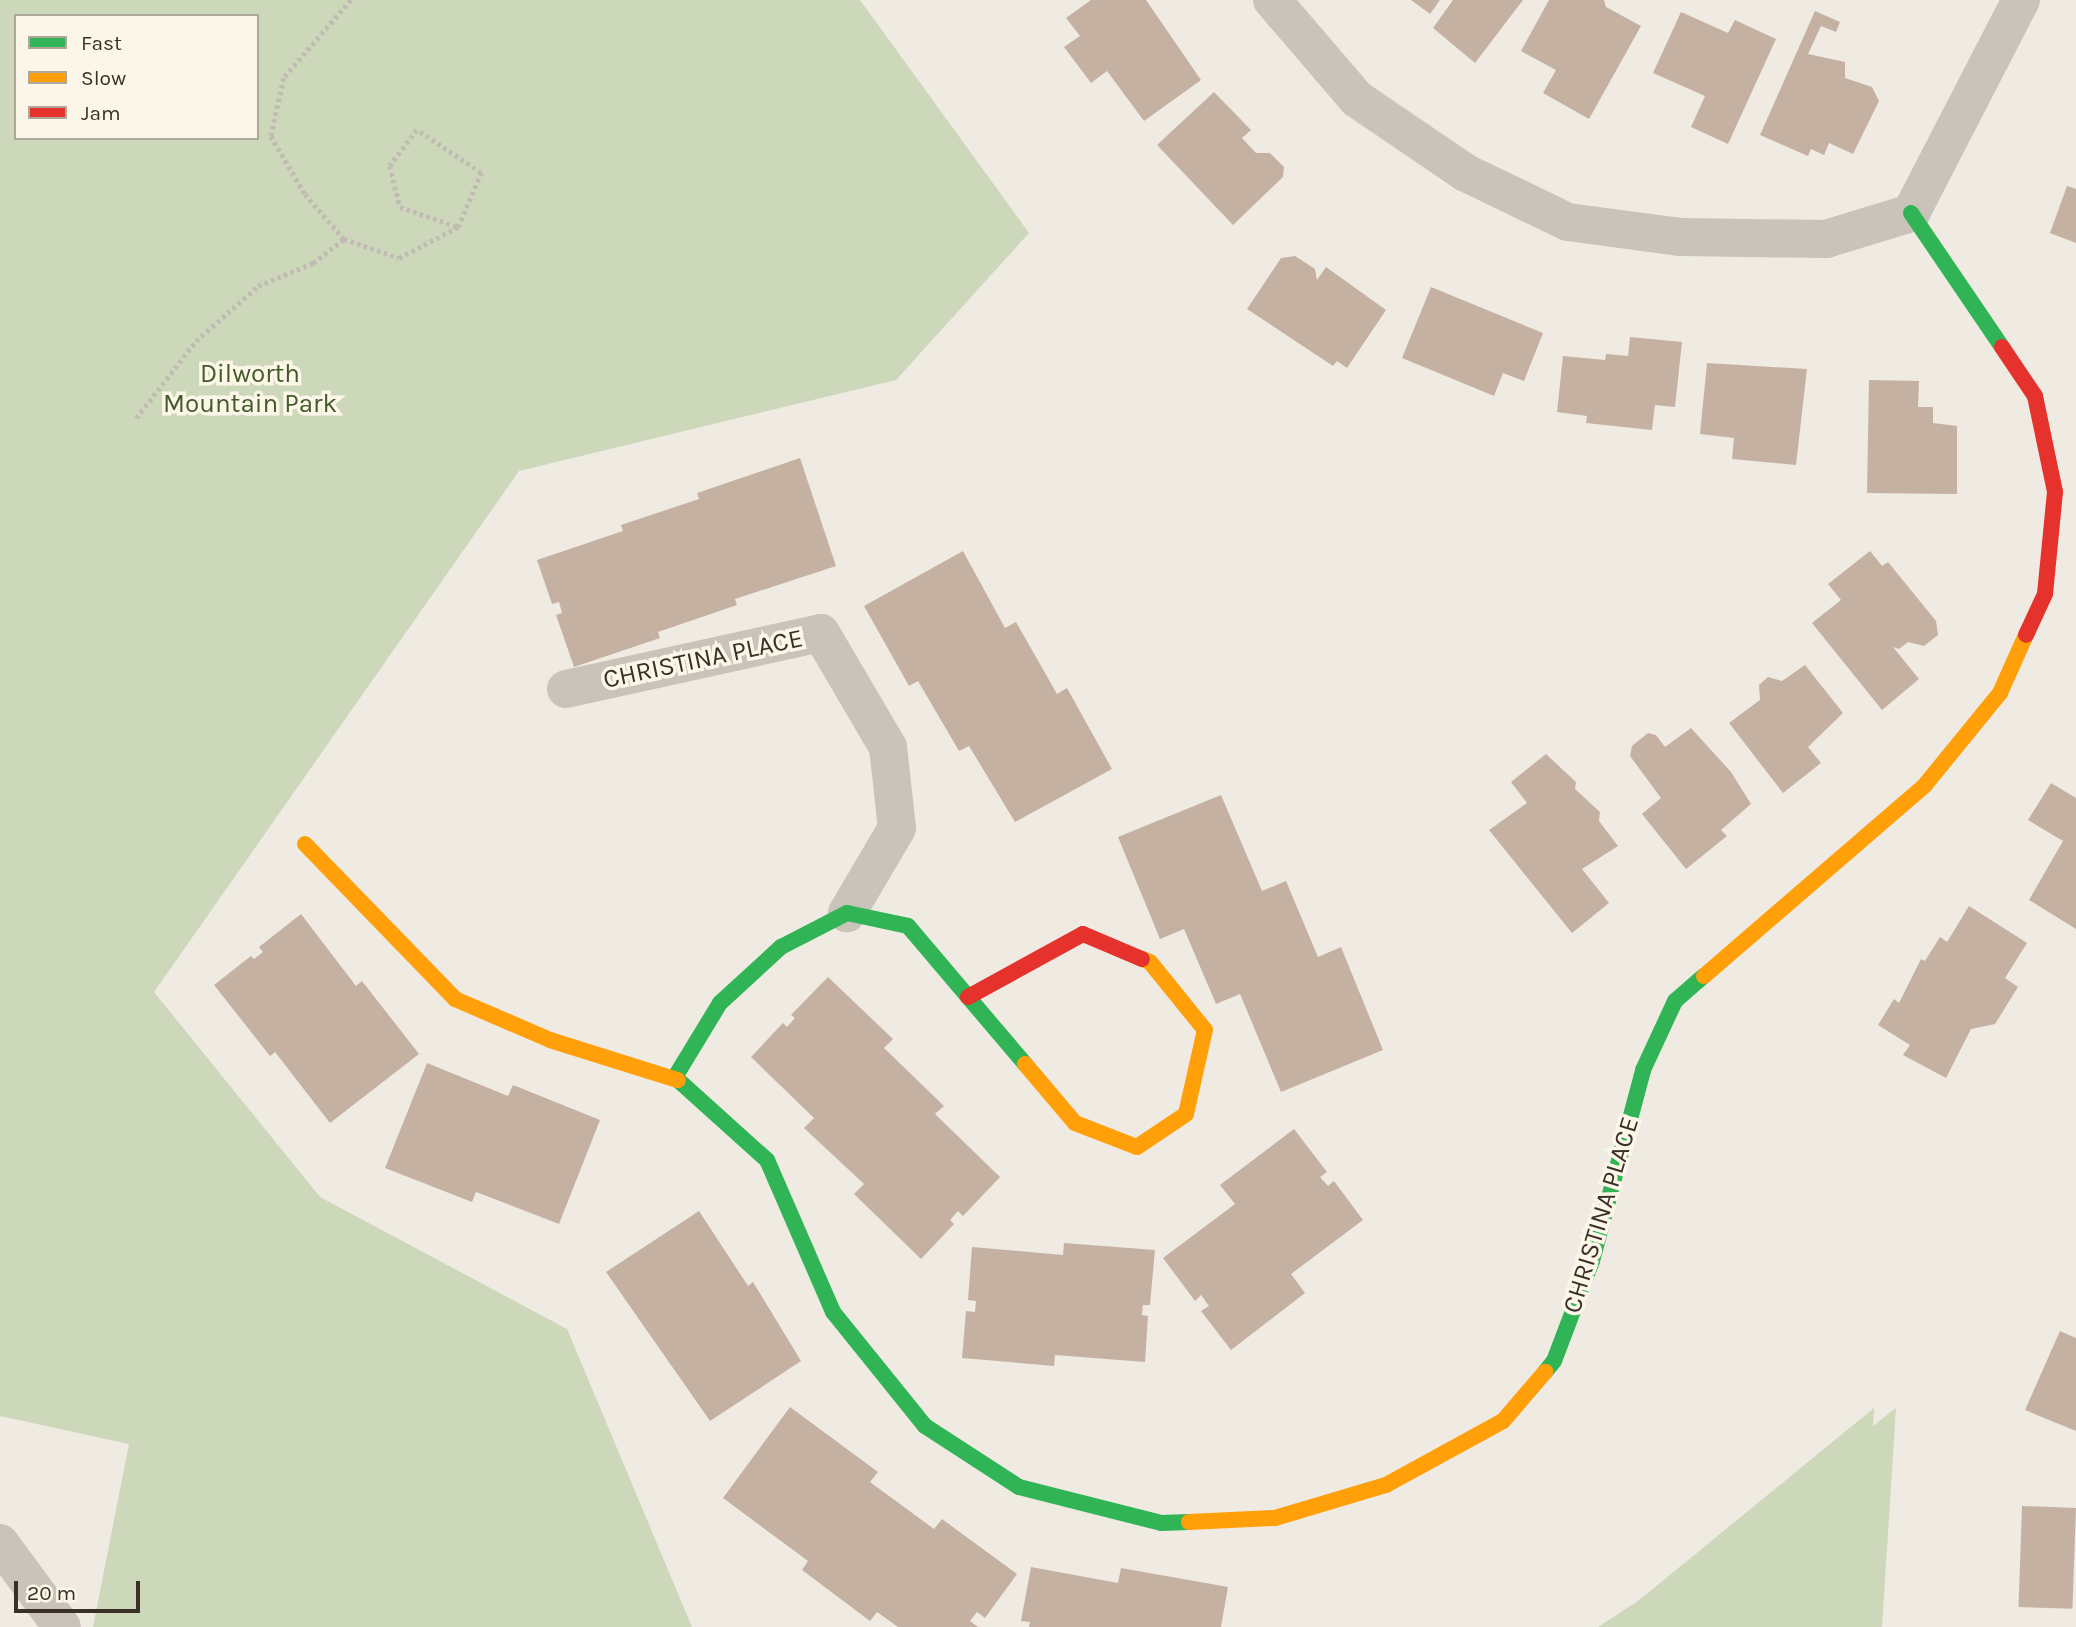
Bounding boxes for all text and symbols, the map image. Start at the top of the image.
legend [14,14,259,140]
text: Fast [81,31,122,55]
text: Slow [81,66,126,90]
text: Jam [81,101,121,125]
park label: Dilworth Mountain Park [163,358,337,420]
street label: CHRISTINA PLACE [600,623,806,695]
street label: CHRISTINA PLACE [1556,1113,1646,1317]
scale bar [18,1568,144,1612]
text: 20 m [27,1581,76,1605]

